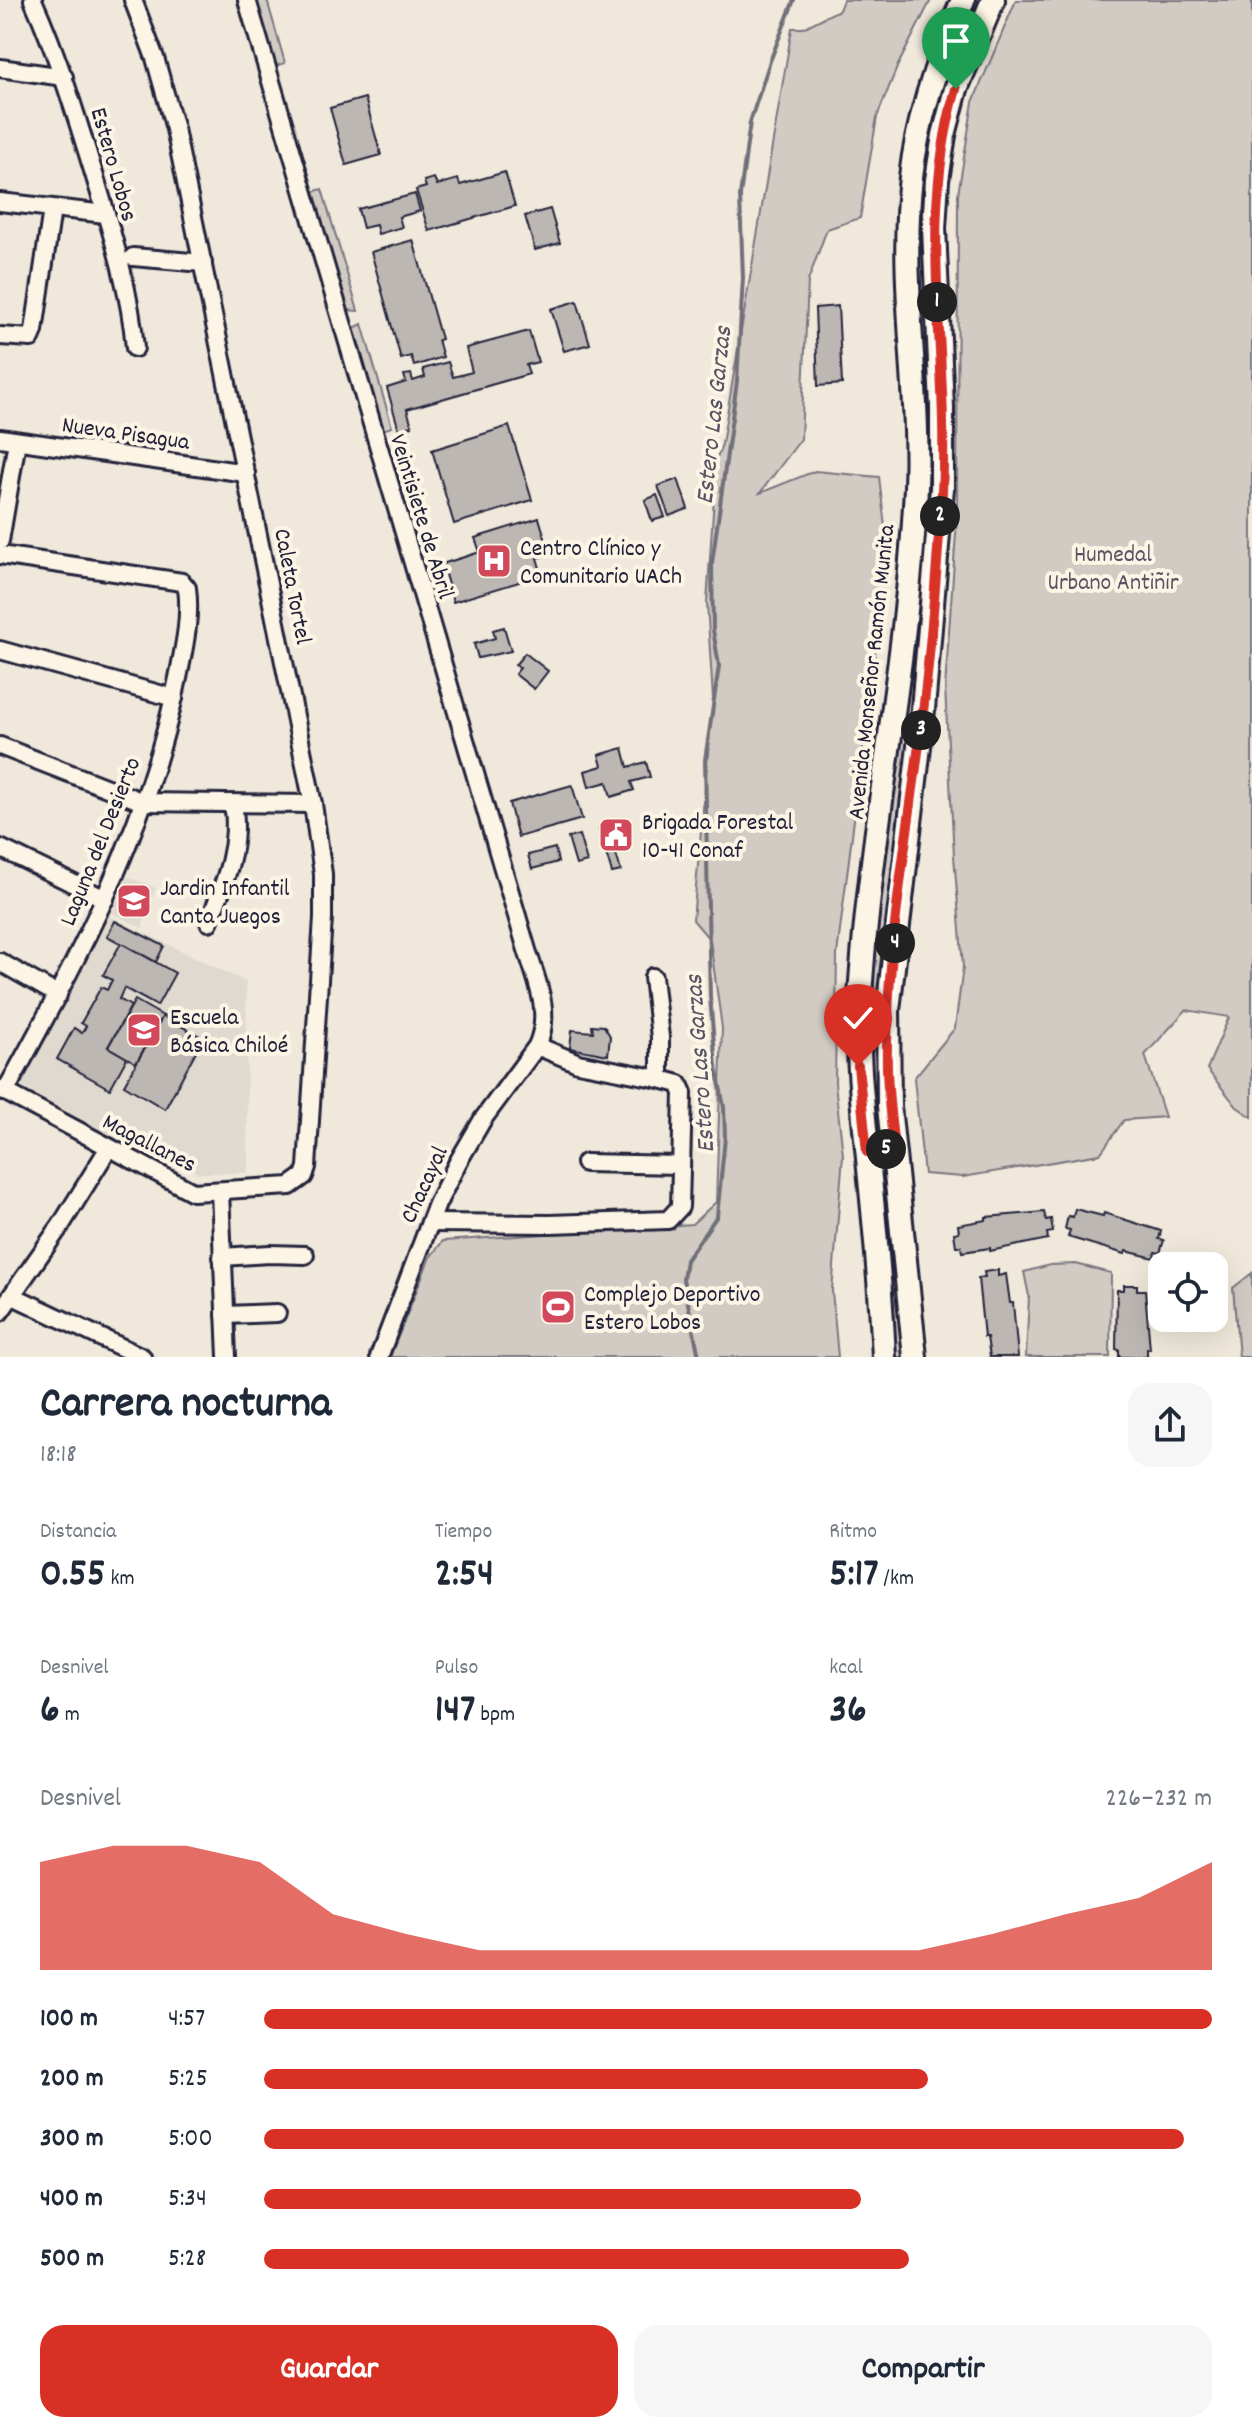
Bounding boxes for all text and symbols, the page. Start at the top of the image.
pin [922,7,990,89]
icon: arrive [934,19,978,63]
street label: Estero Lobos [80,104,145,226]
pin: 1 [917,282,957,322]
text: 1 [935,286,939,317]
water label: Estero Las Garzas [688,324,743,506]
street label: Nueva Pisagua [60,409,192,461]
street label: Veintisiete de Abril [379,430,461,604]
pin: 2 [920,496,960,536]
text: 2 [935,500,945,531]
street label: Avenida Monseñor Ramón Munita [841,522,905,822]
street label: Caleta Tortel [263,526,319,648]
place label: Centro Clínico y Comunitario UACh [520,533,682,595]
park label: Humedal Urbano Antiñir [1047,539,1179,601]
hospital icon: Centro Clínico y Comunitario UACh [475,542,513,580]
pin: 3 [901,710,941,750]
text: 3 [916,714,926,745]
street label: Laguna del Desierto [52,753,151,932]
place label: Brigada Forestal 10-41 Conaf [642,807,794,869]
public building icon: Brigada Forestal 10-41 Conaf [597,816,635,854]
place label: Jardin Infantil Canta Juegos [160,873,290,935]
school or university icon: Jardin Infantil Canta Juegos [115,882,153,920]
pin: 4 [875,923,915,963]
text: 4 [890,927,900,958]
water label: Estero Las Garzas [677,972,726,1154]
pin [824,984,892,1066]
icon: check [836,996,880,1040]
place label: Escuela Básica Chiloé [170,1002,288,1064]
school or university icon: Escuela Básica Chiloé [125,1011,163,1049]
street label: Magallanes [96,1106,202,1183]
pin: 5 [866,1129,906,1169]
text: 5 [881,1133,891,1164]
street label: Chacayal [393,1141,459,1229]
map controls [1148,1252,1228,1332]
button: locate [1148,1252,1228,1332]
place label: Complejo Deportivo Estero Lobos [584,1279,760,1341]
sports icon: Complejo Deportivo Estero Lobos [539,1288,577,1326]
text: Carrera nocturna [40,1375,332,1438]
button: share [1128,1383,1212,1467]
text: 18:18 [40,1437,77,1474]
text: Distancia [40,1517,116,1548]
text: Tiempo [435,1517,492,1548]
text: Ritmo [829,1517,877,1548]
text: 0.55 [40,1548,105,1605]
text: 2:54 [435,1548,494,1605]
text: 5:17 [829,1548,879,1605]
text: km [105,1564,135,1595]
text: /km [879,1564,914,1595]
text: Desnivel [40,1653,109,1684]
text: Pulso [435,1653,478,1684]
text: kcal [829,1653,863,1684]
text: 6 [40,1684,60,1741]
text: 147 [435,1684,475,1741]
text: 36 [829,1684,867,1741]
text: m [60,1700,80,1731]
text: bpm [475,1700,515,1731]
text: Desnivel [40,1781,121,1818]
text: 226–232 m [1106,1781,1212,1818]
text: 100 m [40,2001,98,2038]
text: 4:57 [168,2001,205,2038]
text: 200 m [40,2061,104,2098]
text: 5:25 [168,2061,208,2098]
text: 300 m [40,2121,104,2158]
text: 5:00 [168,2121,213,2158]
text: 400 m [40,2181,103,2218]
text: 5:34 [168,2181,207,2218]
text: 500 m [40,2241,104,2278]
text: 5:28 [168,2241,206,2278]
button: Guardar [40,2325,618,2417]
button: Compartir [634,2325,1212,2417]

